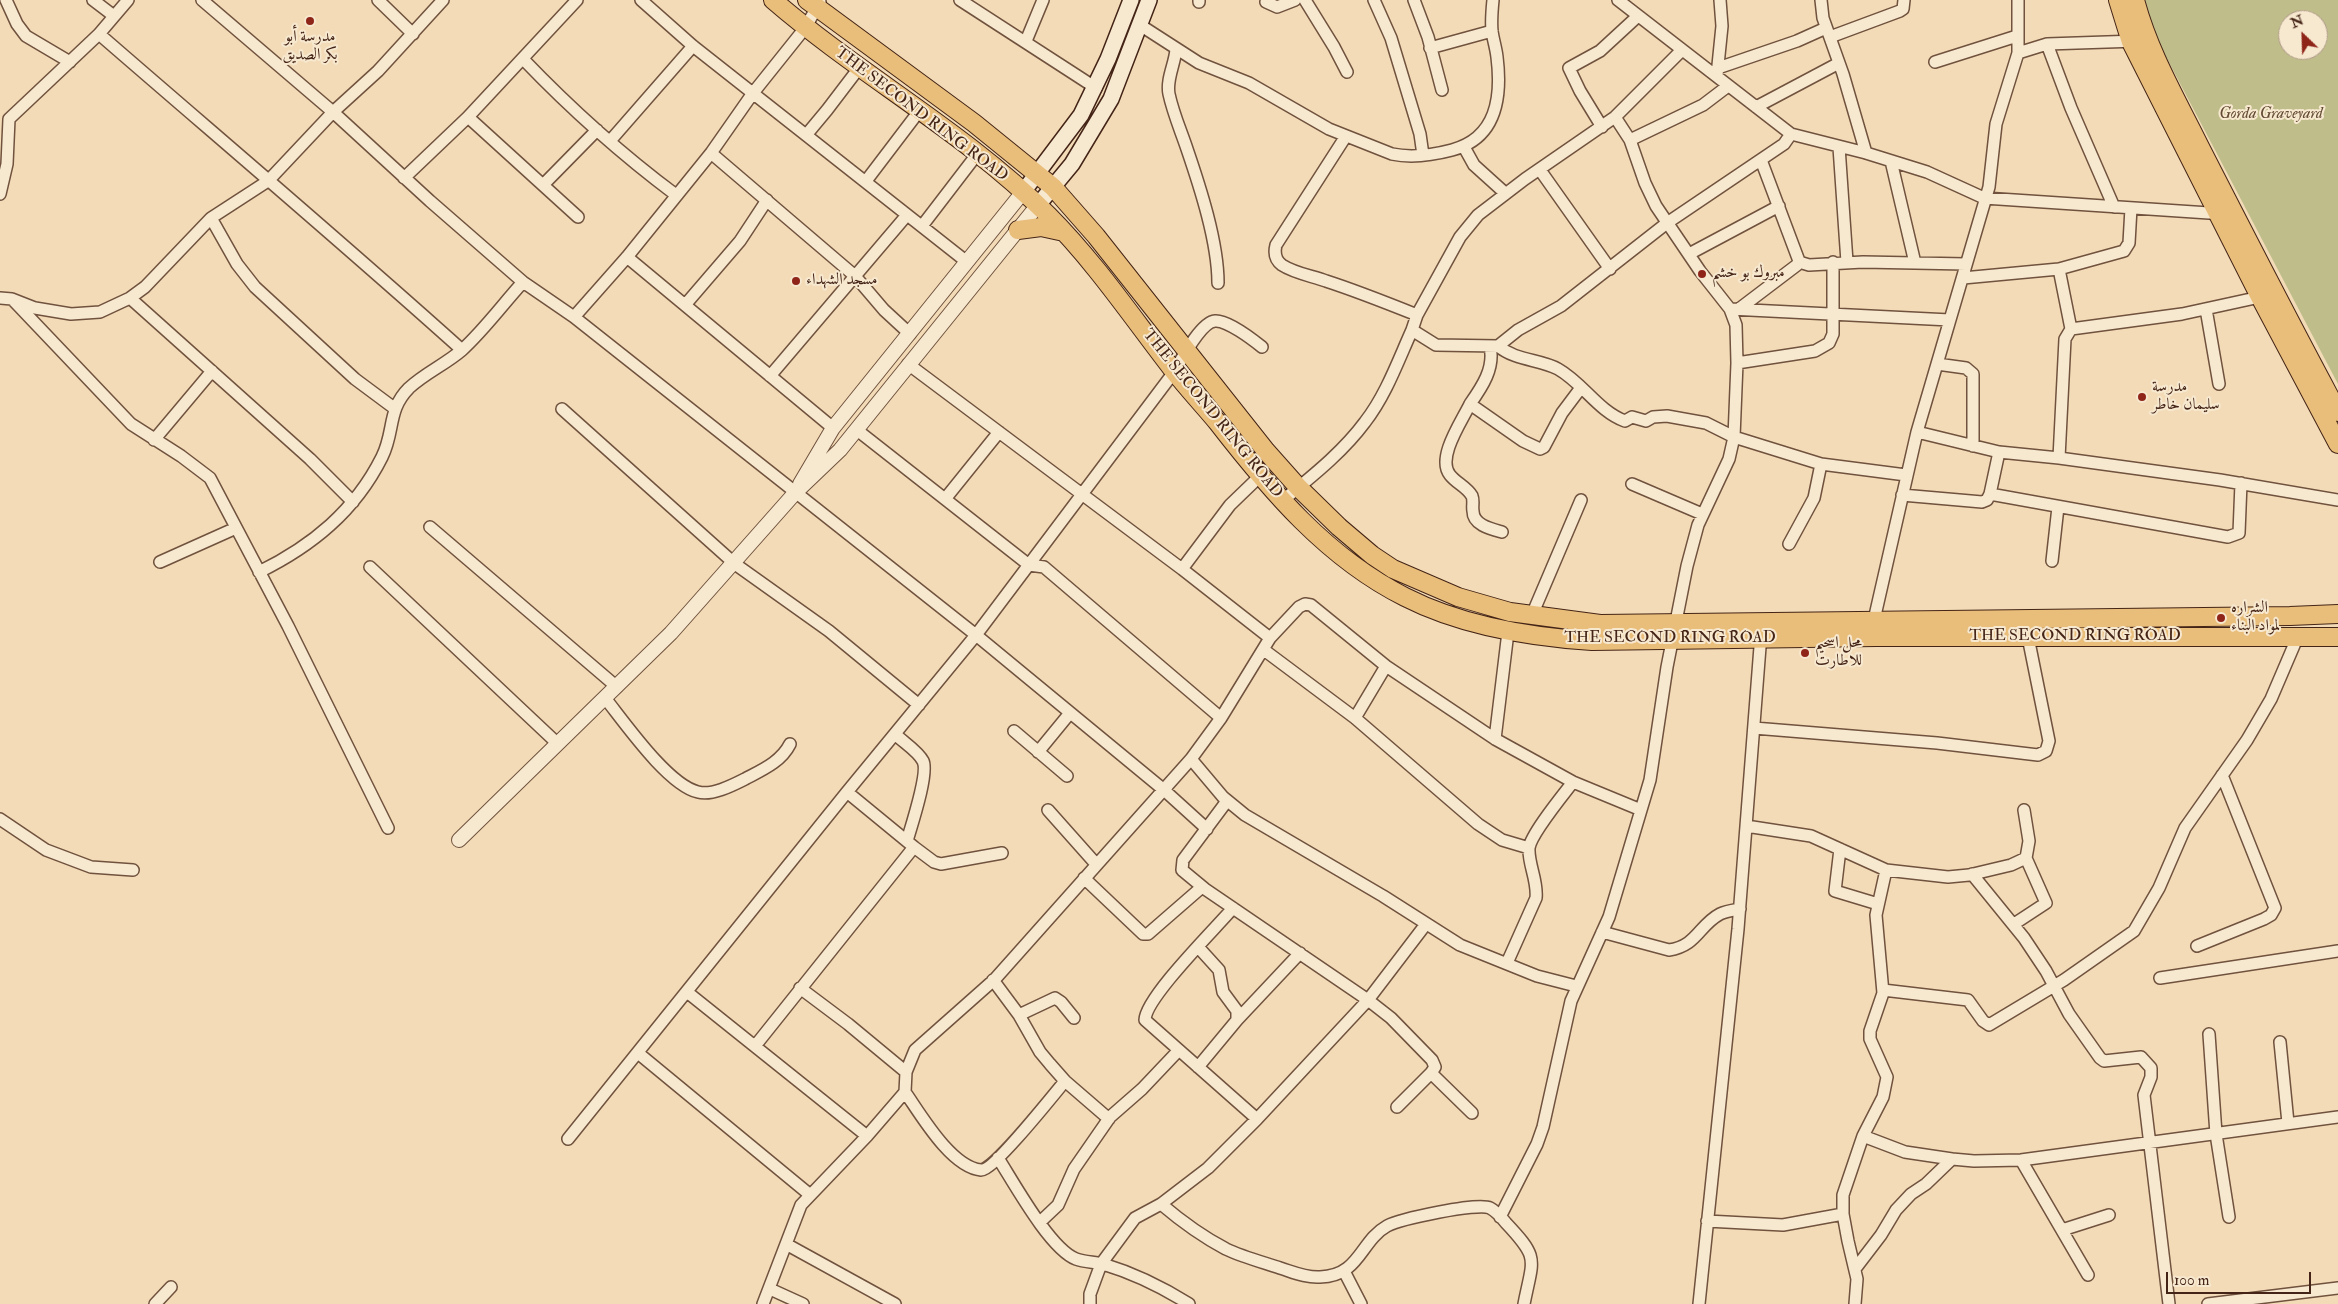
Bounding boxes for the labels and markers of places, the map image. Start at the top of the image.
marker: مدرسة أبو بكر الصديق [304,15,316,27]
place label: مدرسة أبو بكر الصديق [282,28,338,66]
place label: مبروك بو خشم [1712,264,1785,284]
marker: مبروك بو خشم [1696,268,1708,280]
place label: مسجد الشهداء [806,271,878,291]
marker: مسجد الشهداء [790,275,802,287]
place label: مدرسة سليمان خاطر [2152,378,2220,416]
marker: مدرسة سليمان خاطر [2136,391,2148,403]
place label: الشراره لمواد البناء [2231,599,2280,637]
marker: الشراره لمواد البناء [2215,612,2227,624]
place label: محل اسحيم للاطارت [1815,634,1862,672]
marker: محل اسحيم للاطارت [1799,647,1811,659]

